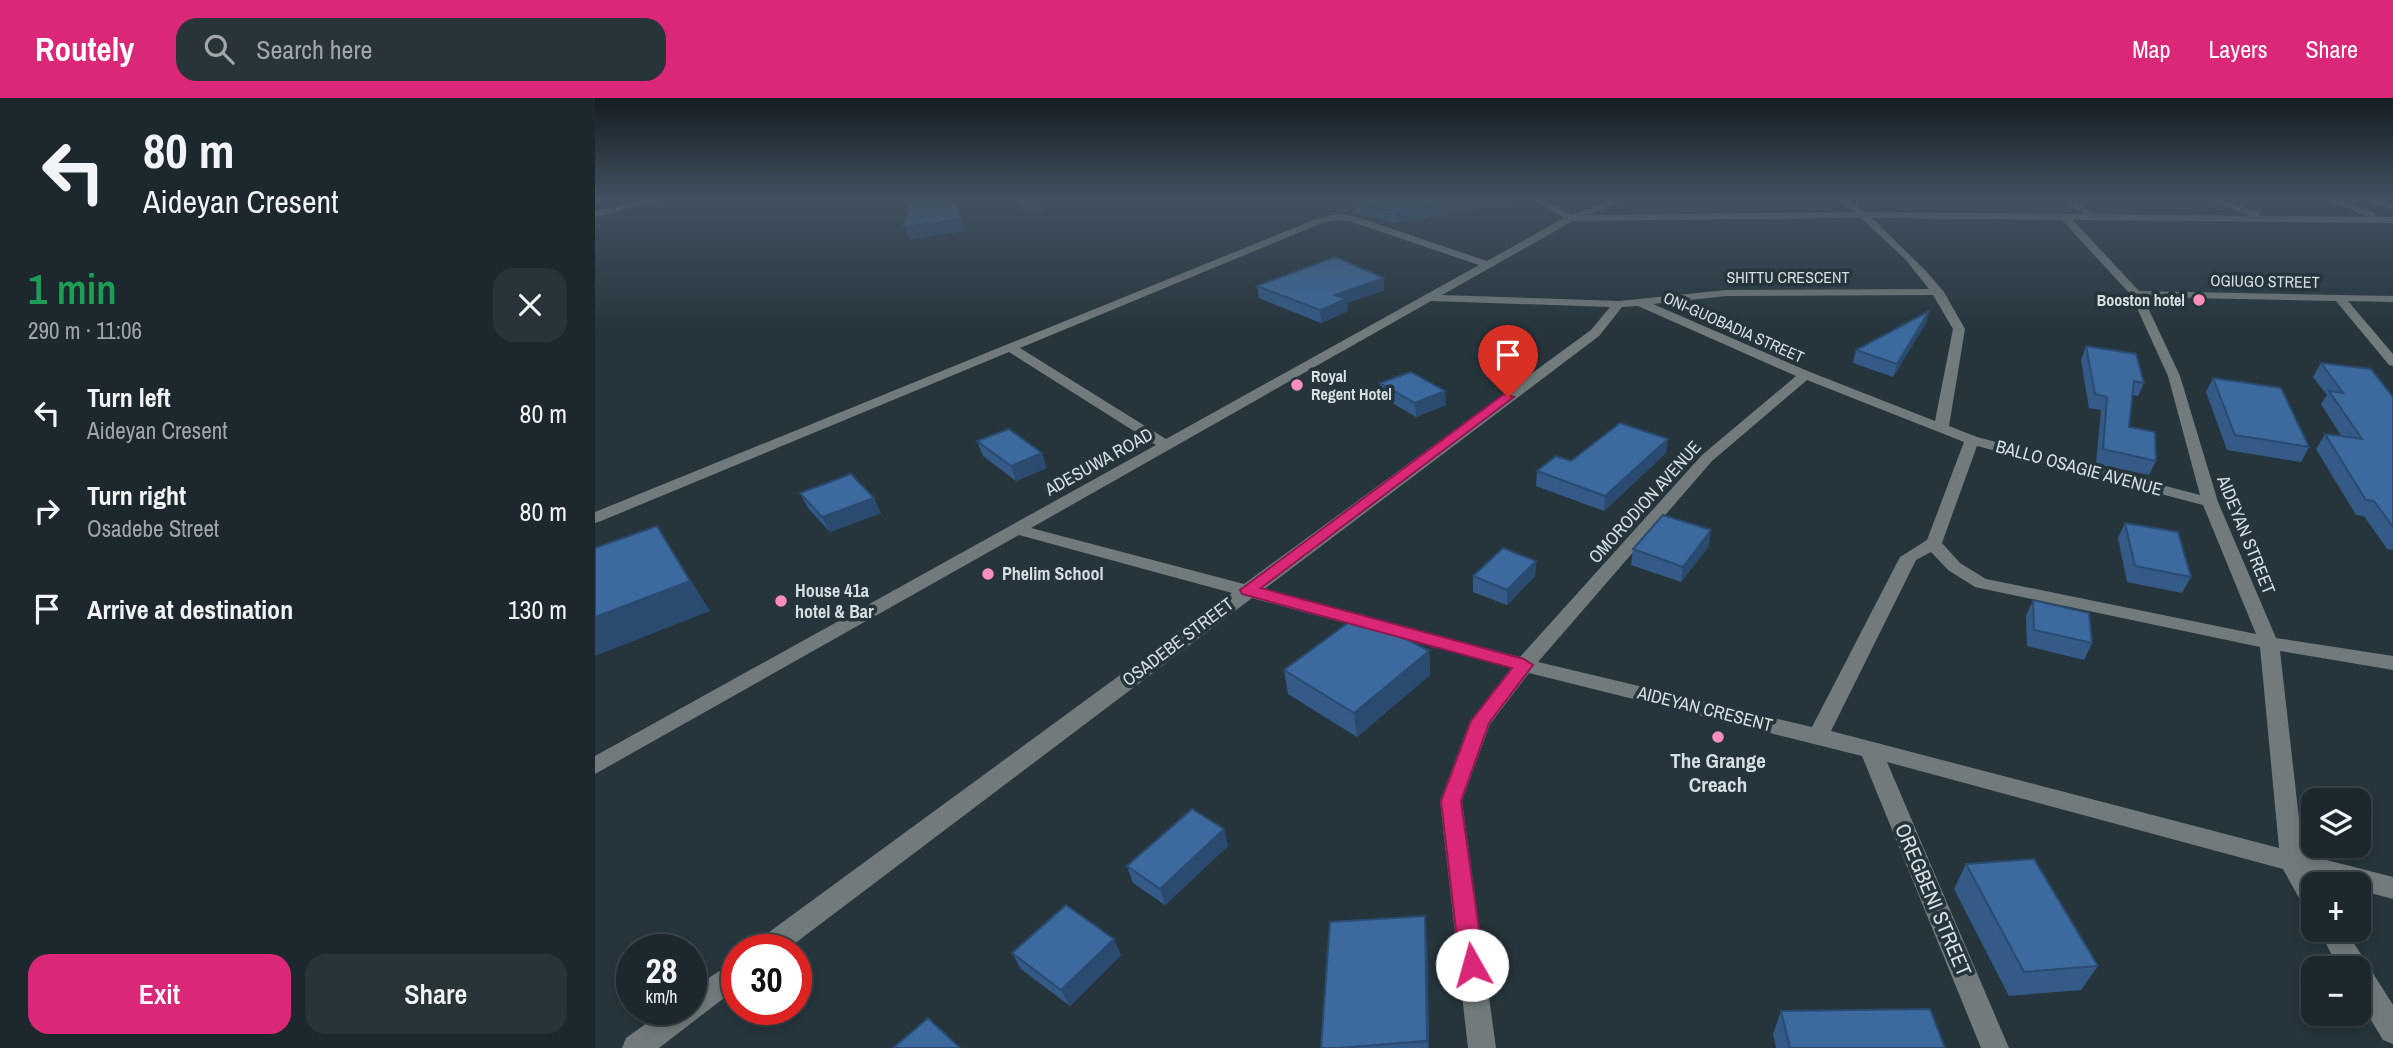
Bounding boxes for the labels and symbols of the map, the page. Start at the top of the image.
street label: SHITTU CRESCENT [1726,266,1850,288]
street label: OGIUGO STREET [2210,269,2320,293]
street label: ONI-GUOBADIA STREET [1660,286,1808,368]
place label: Booston hotel [2097,289,2185,311]
marker: Booston hotel [2191,292,2207,308]
pin [1478,325,1538,397]
place label: Royal Regent Hotel [1311,365,1392,405]
marker: Royal Regent Hotel [1289,377,1305,393]
street label: ADESUWA ROAD [1039,422,1157,502]
street label: BALLO OSAGIE AVENUE [1993,433,2165,502]
street label: OMORODION AVENUE [1583,435,1707,568]
street label: AIDEYAN STREET [2211,471,2282,598]
place label: Phelim School [1002,561,1104,586]
marker: Phelim School [980,566,996,582]
place label: House 41a hotel & Bar [795,578,874,624]
street label: OSADEBE STREET [1117,591,1239,692]
marker: House 41a hotel & Bar [773,593,789,609]
street label: AIDEYAN CRESENT [1634,679,1775,737]
marker: The Grange Creach [1710,729,1726,745]
place label: The Grange Creach [1670,746,1766,799]
street label: OREGBENI STREET [1888,819,1979,981]
position arrow [1435,928,1509,1002]
speed limit sign: 30 [721,934,812,1025]

